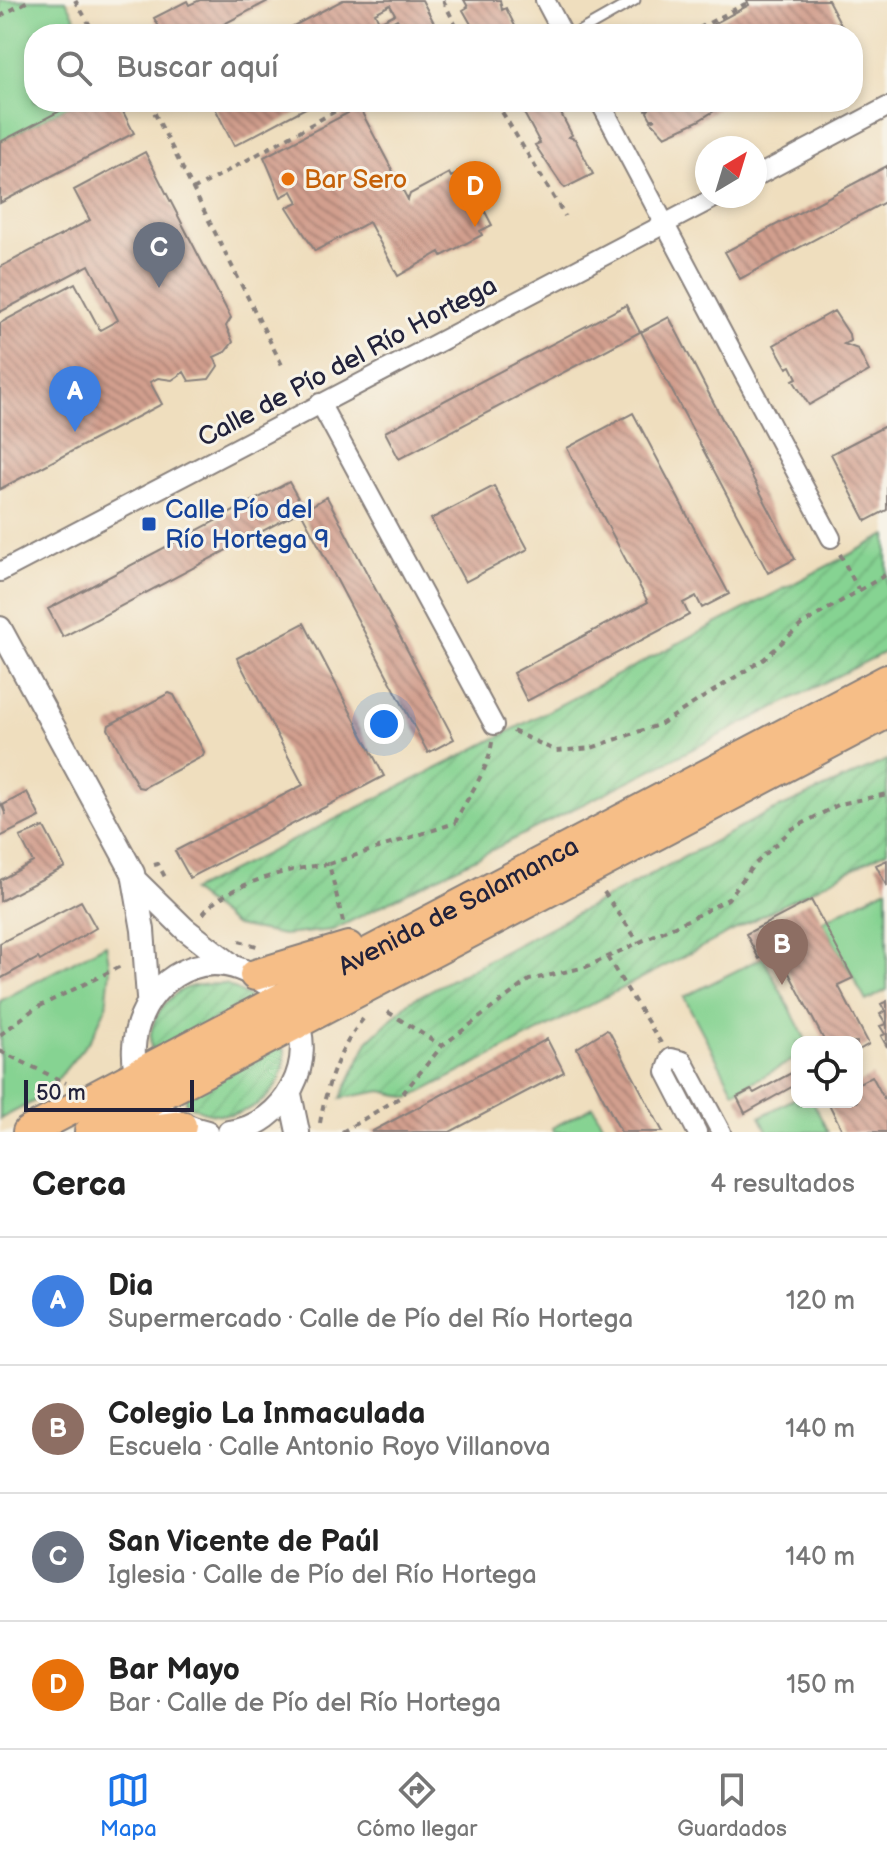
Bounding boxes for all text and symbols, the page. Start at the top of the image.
search box [24,24,863,112]
icon: search [52,46,96,90]
text: Buscar aquí [116,50,278,86]
north arrow [695,136,767,208]
pin: D [449,161,501,227]
place label: Bar Sero [304,165,407,196]
marker: Bar Sero [279,170,297,188]
pin: C [133,222,185,288]
street label: Calle de Pío del Río Hortega [193,270,502,454]
pin: A [49,366,101,432]
place label: Calle Pío del Río Hortega 9 [165,495,329,556]
marker: Calle Pío del Río Hortega 9 [140,515,158,533]
your location [364,704,404,744]
street label: Avenida de Salamanca [333,831,584,983]
pin: B [756,919,808,985]
map controls [791,1036,863,1108]
button: locate [791,1036,863,1108]
scale bar [24,1076,194,1112]
text: 50 m [36,1080,86,1107]
text: Cerca [32,1164,127,1205]
text: 4 resultados [710,1169,855,1200]
text: Dia [108,1268,153,1304]
text: A [50,1286,66,1317]
text: 120 m [786,1286,855,1317]
text: Supermercado · Calle de Pío del Río Hortega [108,1304,633,1335]
text: Colegio La Inmaculada [108,1396,425,1432]
text: B [49,1414,67,1445]
text: 140 m [785,1414,855,1445]
text: Escuela · Calle Antonio Royo Villanova [108,1432,551,1463]
text: San Vicente de Paúl [108,1524,379,1560]
text: C [49,1542,67,1573]
text: 140 m [785,1542,855,1573]
text: Iglesia · Calle de Pío del Río Hortega [108,1560,537,1591]
text: Bar Mayo [108,1652,240,1688]
text: D [49,1670,67,1701]
text: 150 m [786,1670,855,1701]
text: Bar · Calle de Pío del Río Hortega [108,1688,501,1719]
tab: Mapa [100,1768,157,1843]
tab: Cómo llegar [357,1768,477,1843]
tab: Guardados [677,1768,787,1843]

